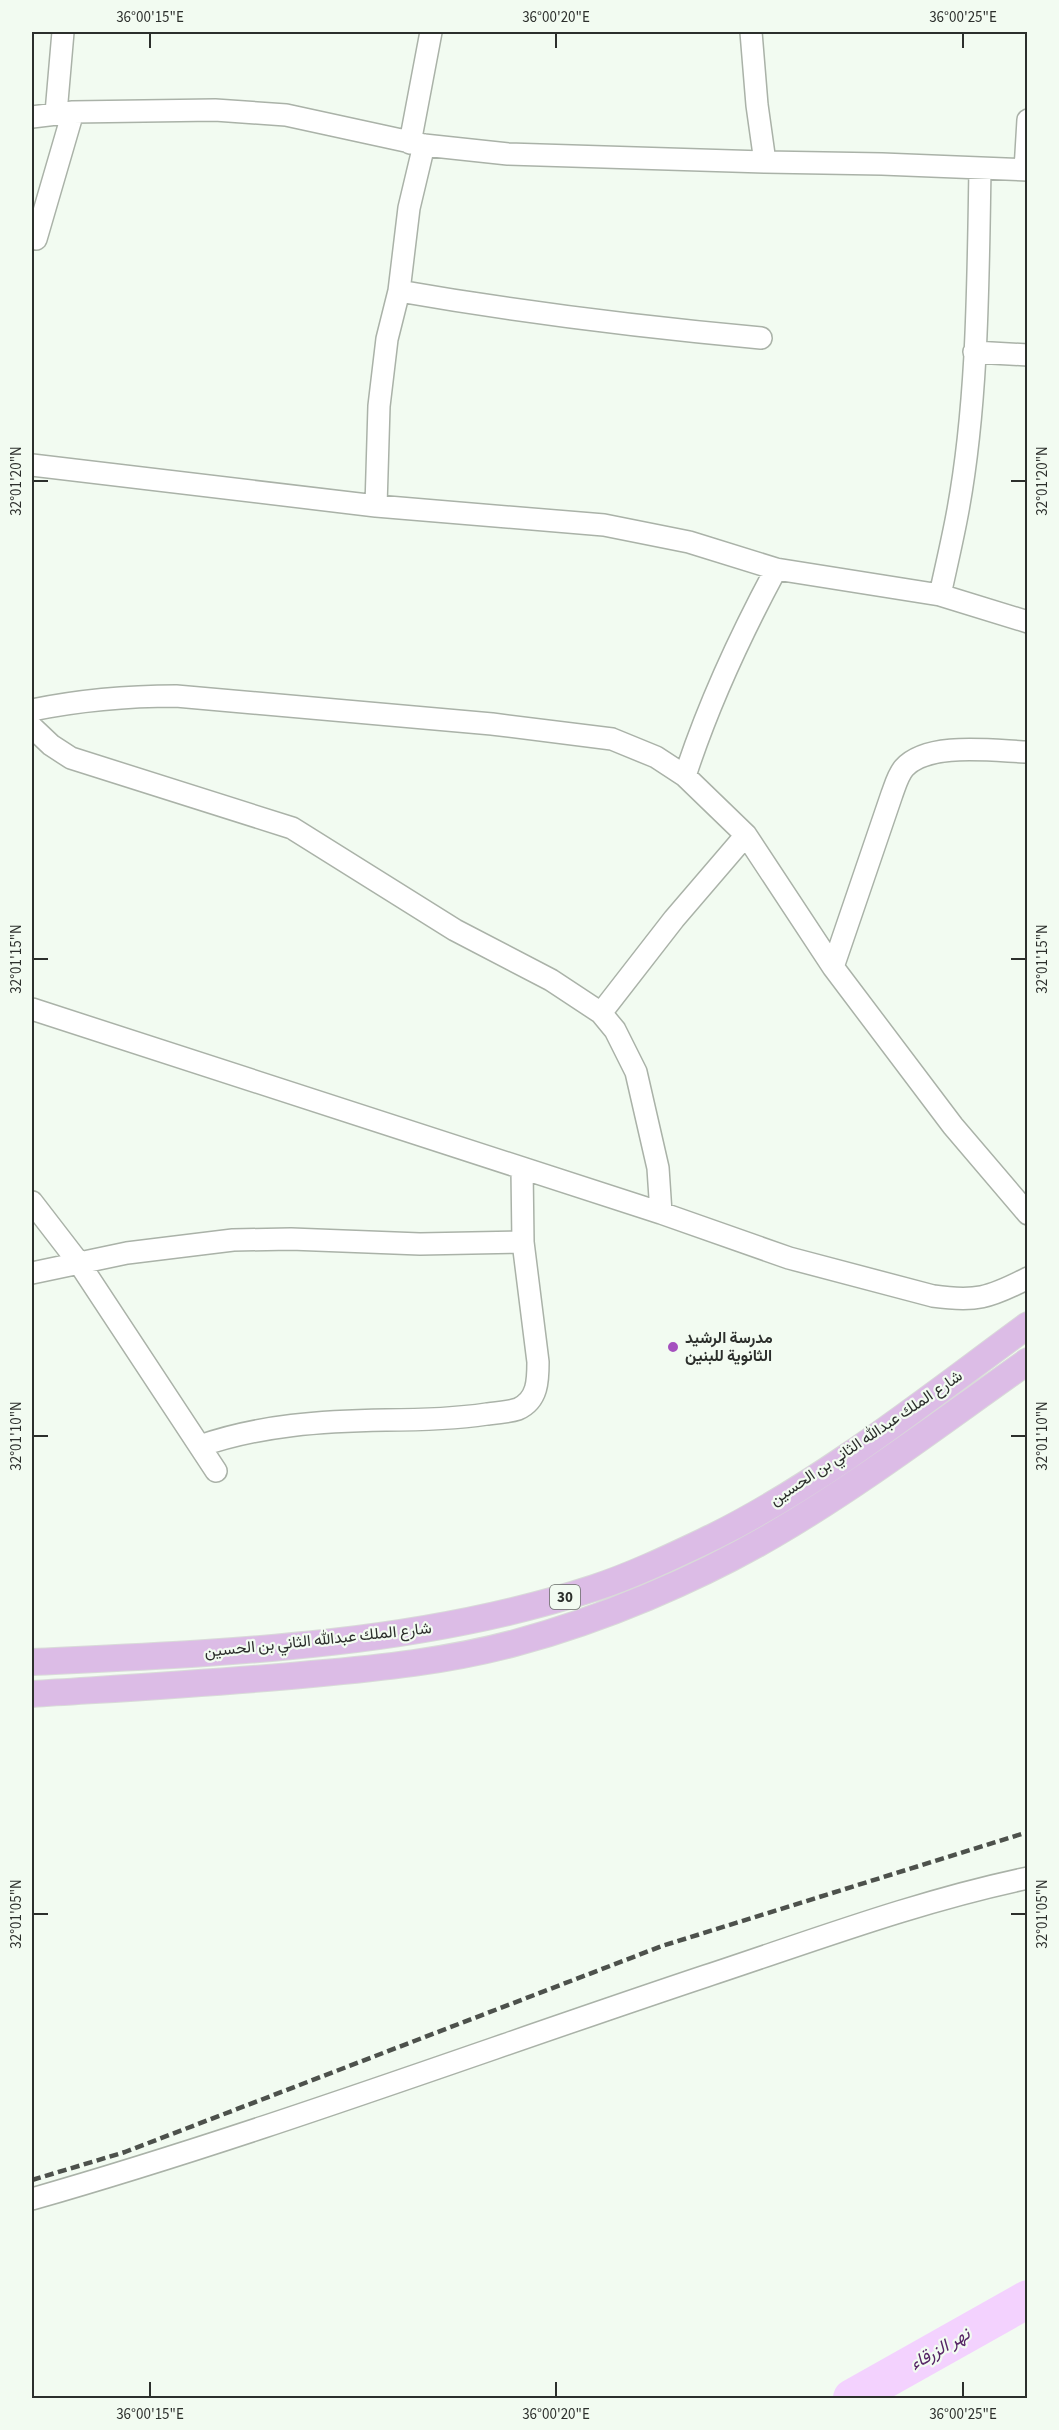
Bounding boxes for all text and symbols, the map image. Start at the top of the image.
text: 36°00'15"E [116,7,184,28]
text: 36°00'20"E [522,7,590,28]
text: 36°00'25"E [929,7,997,28]
text: 32°01'20"N [6,446,27,516]
text: 32°01'20"N [1032,446,1053,516]
text: 32°01'15"N [6,924,27,994]
text: 32°01'15"N [1032,924,1053,994]
place label: مدرسة الرشيد الثانوية للبنين [685,1327,773,1367]
marker: مدرسة الرشيد الثانوية للبنين [666,1340,680,1354]
street label: شارع الملك عبدالله الثاني بن الحسين [765,1365,968,1513]
text: 32°01'10"N [6,1401,27,1471]
text: 32°01'10"N [1032,1401,1053,1471]
road number: 30 [550,1585,580,1609]
street label: شارع الملك عبدالله الثاني بن الحسين [203,1617,433,1665]
text: 32°01'05"N [6,1879,27,1949]
text: 32°01'05"N [1032,1879,1053,1949]
water label: نهر الزرقاء [905,2321,976,2376]
text: 36°00'15"E [116,2404,184,2425]
text: 36°00'20"E [522,2404,590,2425]
text: 36°00'25"E [929,2404,997,2425]

